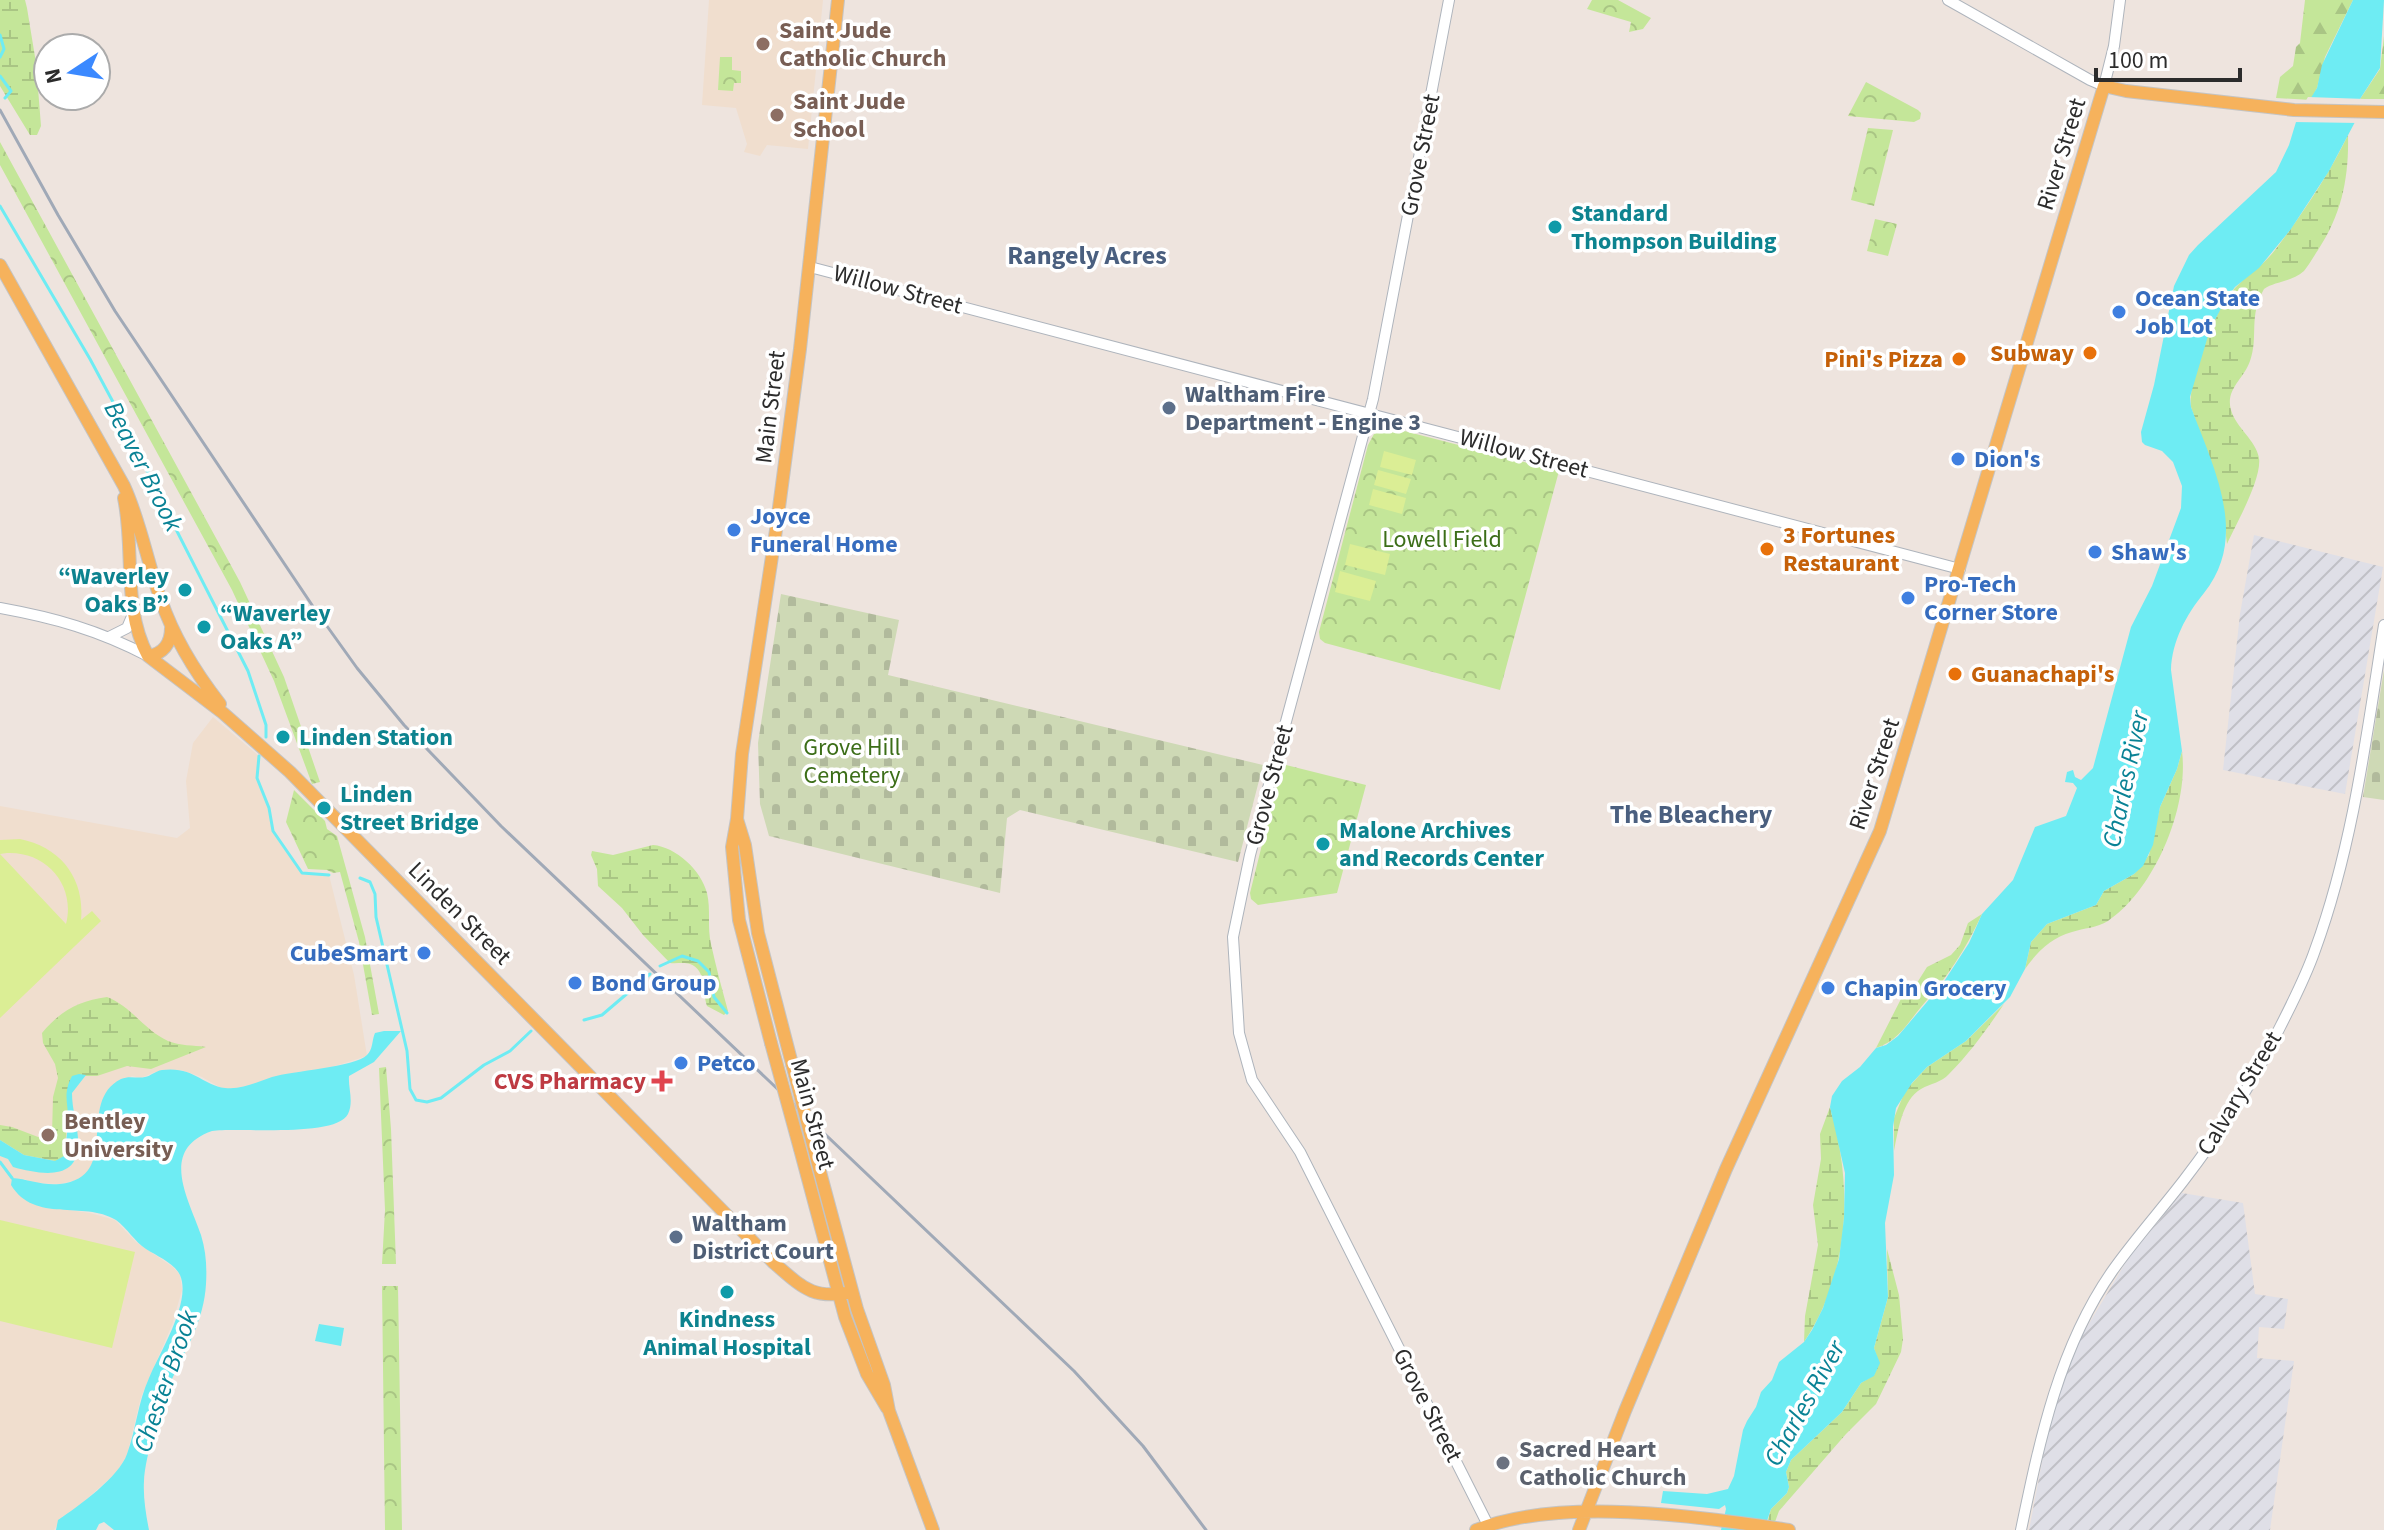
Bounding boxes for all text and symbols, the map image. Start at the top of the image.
place label: Saint Jude Catholic Church [779,13,946,76]
north arrow [32,32,112,112]
scale bar [2096,32,2240,82]
marker: Saint Jude Catholic Church [754,35,772,53]
text: 100 m [2108,43,2168,78]
text: N [36,65,71,86]
place label: Saint Jude School [793,84,905,147]
street label: Grove Street [1392,91,1449,219]
street label: River Street [2028,94,2095,215]
marker: Saint Jude School [768,106,786,124]
place label: Standard Thompson Building [1571,196,1777,259]
marker: Standard Thompson Building [1546,218,1564,236]
district label: Rangely Acres [1007,237,1167,274]
street label: Willow Street [830,255,966,323]
place label: Ocean State Job Lot [2135,281,2260,344]
marker: Ocean State Job Lot [2110,303,2128,321]
place label: Subway [1990,336,2074,371]
place label: Pini's Pizza [1824,342,1943,377]
marker: Subway [2081,344,2099,362]
street label: Main Street [746,349,795,466]
marker: Pini's Pizza [1950,350,1968,368]
place label: Waltham Fire Department - Engine 3 [1185,377,1421,440]
water label: Beaver Brook [95,395,193,538]
marker: Waltham Fire Department - Engine 3 [1160,399,1178,417]
street label: Willow Street [1456,419,1592,487]
place label: Dion's [1974,442,2040,477]
marker: Dion's [1949,450,1967,468]
place label: Joyce Funeral Home [750,499,898,562]
place label: 3 Fortunes Restaurant [1783,518,1899,581]
marker: Joyce Funeral Home [725,521,743,539]
park label: Lowell Field [1382,522,1502,557]
place label: Shaw's [2111,535,2187,570]
marker: 3 Fortunes Restaurant [1758,540,1776,558]
marker: Shaw's [2086,543,2104,561]
place label: “Waverley Oaks B” [58,559,169,622]
place label: Pro-Tech Corner Store [1924,567,2058,630]
marker: “Waverley Oaks B” [176,581,194,599]
marker: Pro-Tech Corner Store [1899,589,1917,607]
place label: “Waverley Oaks A” [220,596,331,659]
marker: “Waverley Oaks A” [195,618,213,636]
place label: Guanachapi's [1971,657,2114,692]
marker: Guanachapi's [1946,665,1964,683]
water label: Charles River [2093,706,2158,851]
street label: River Street [1840,714,1909,835]
place label: Linden Station [299,720,453,755]
street label: Grove Street [1237,721,1302,849]
marker: Linden Station [274,728,292,746]
park label: Grove Hill Cemetery [803,730,901,793]
place label: Linden Street Bridge [340,777,479,840]
district label: The Bleachery [1610,796,1773,833]
marker: Linden Street Bridge [315,799,333,817]
place label: Malone Archives and Records Center [1339,813,1545,876]
marker: Malone Archives and Records Center [1314,835,1332,853]
street label: Linden Street [400,854,519,973]
place label: CubeSmart [290,936,408,971]
marker: CubeSmart [415,944,433,962]
place label: Bond Group [591,966,716,1001]
place label: Chapin Grocery [1844,971,2007,1006]
marker: Bond Group [566,974,584,992]
marker: Chapin Grocery [1819,979,1837,997]
street label: Calvary Street [2188,1024,2290,1162]
place label: Petco [697,1046,756,1081]
marker: Petco [672,1054,690,1072]
street label: Main Street [781,1055,844,1173]
place label: CVS Pharmacy [494,1064,646,1099]
marker: CVS Pharmacy [653,1072,671,1090]
place label: Bentley University [64,1104,174,1167]
marker: Bentley University [39,1126,57,1144]
place label: Waltham District Court [692,1206,834,1269]
marker: Waltham District Court [667,1228,685,1246]
marker: Kindness Animal Hospital [718,1283,736,1301]
place label: Kindness Animal Hospital [642,1302,811,1365]
water label: Chester Brook [124,1305,207,1457]
water label: Charles River [1755,1333,1855,1473]
street label: Grove Street [1384,1342,1471,1468]
place label: Sacred Heart Catholic Church [1519,1432,1686,1495]
marker: Sacred Heart Catholic Church [1494,1454,1512,1472]

